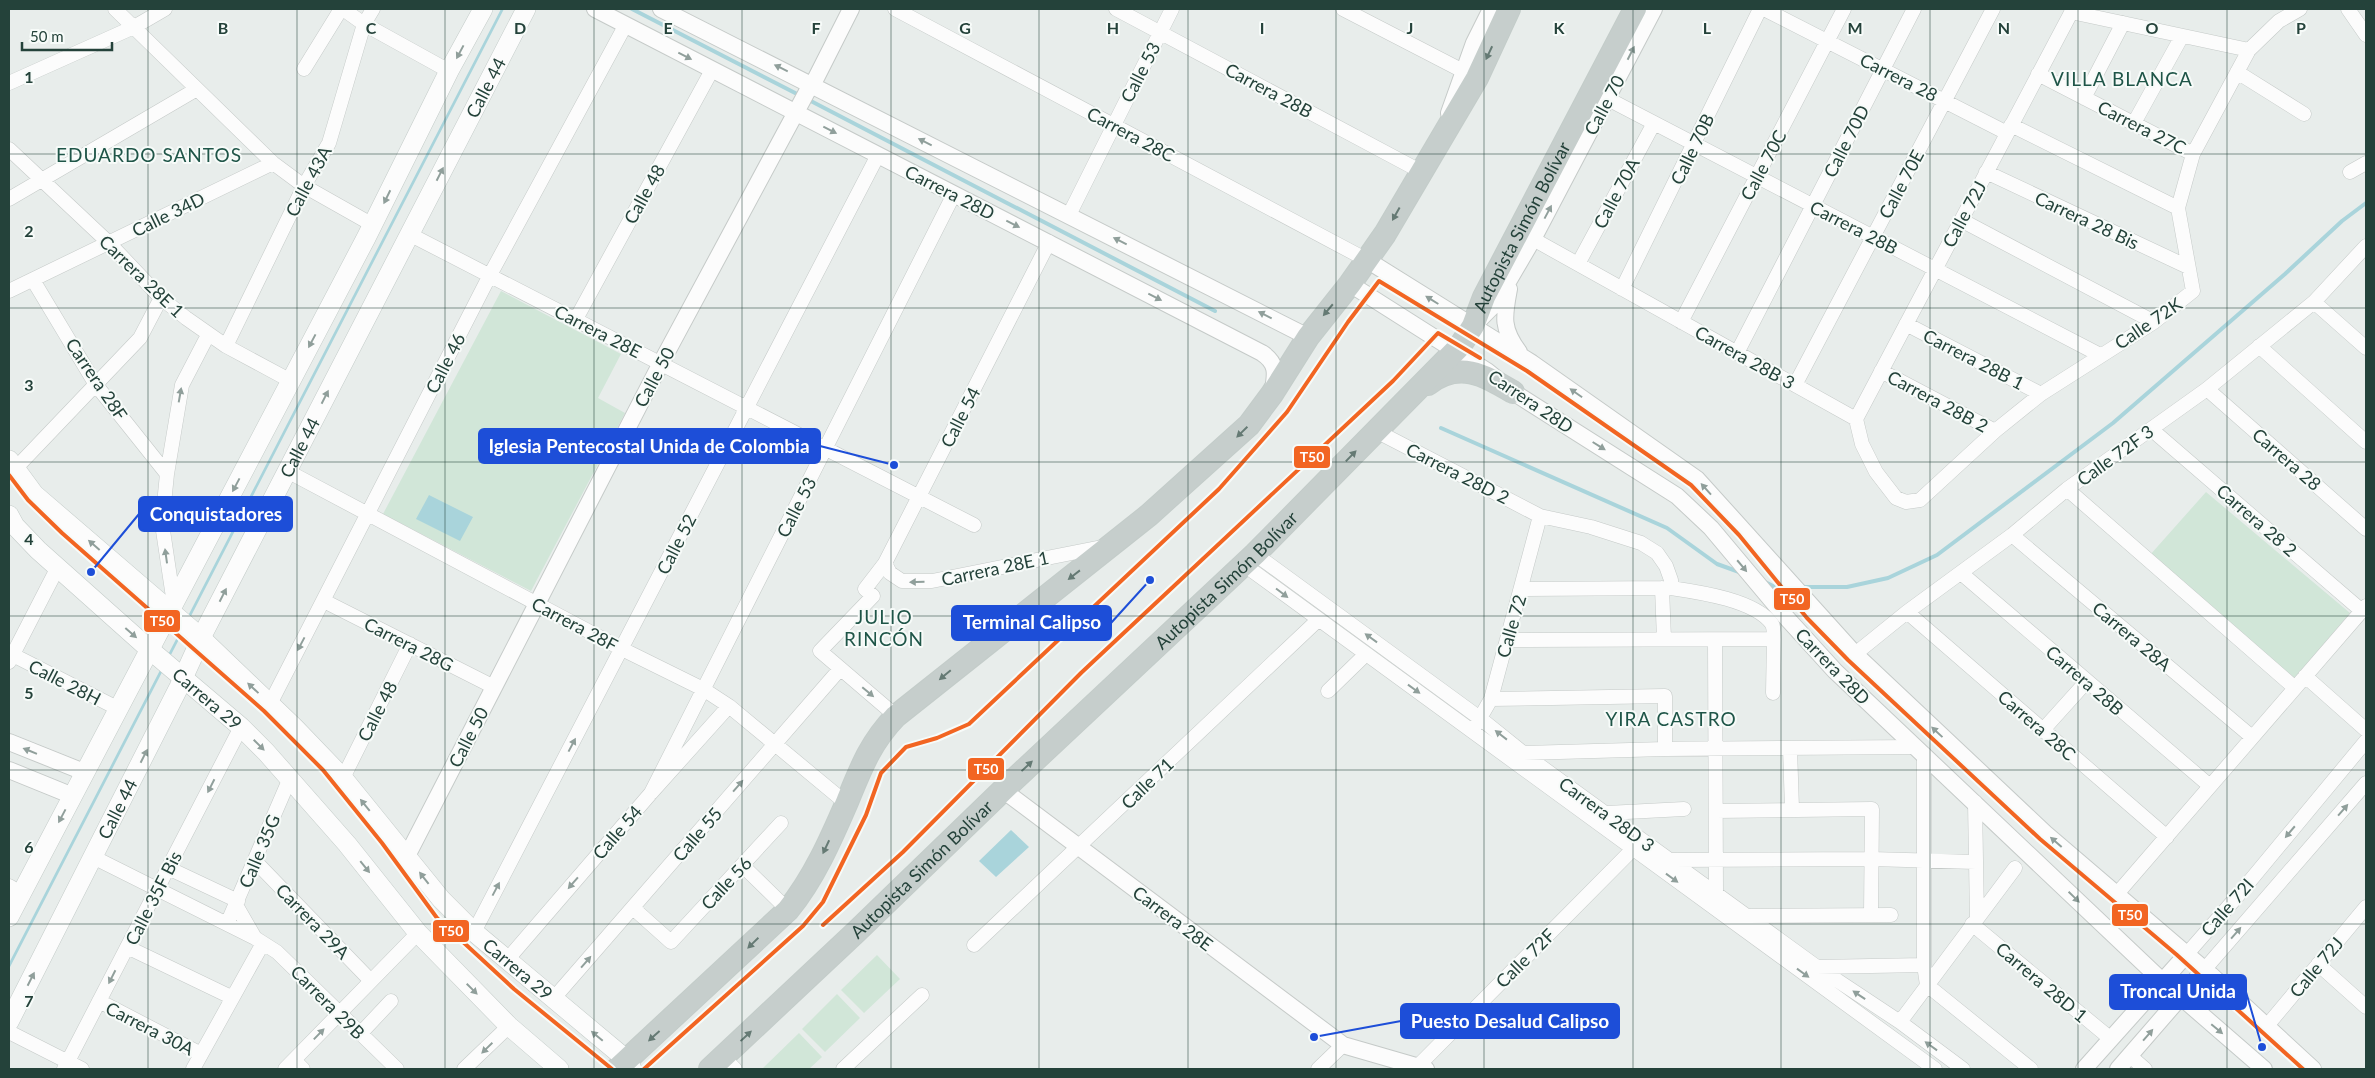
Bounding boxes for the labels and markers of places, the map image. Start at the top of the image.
callout: Iglesia Pentecostal Unida de Colombia [479,429,820,463]
callout: Conquistadores [139,497,292,531]
callout: Terminal Calipso [952,606,1111,640]
callout: Troncal Unida [2110,975,2246,1009]
callout: Puesto Desalud Calipso [1401,1004,1619,1038]

